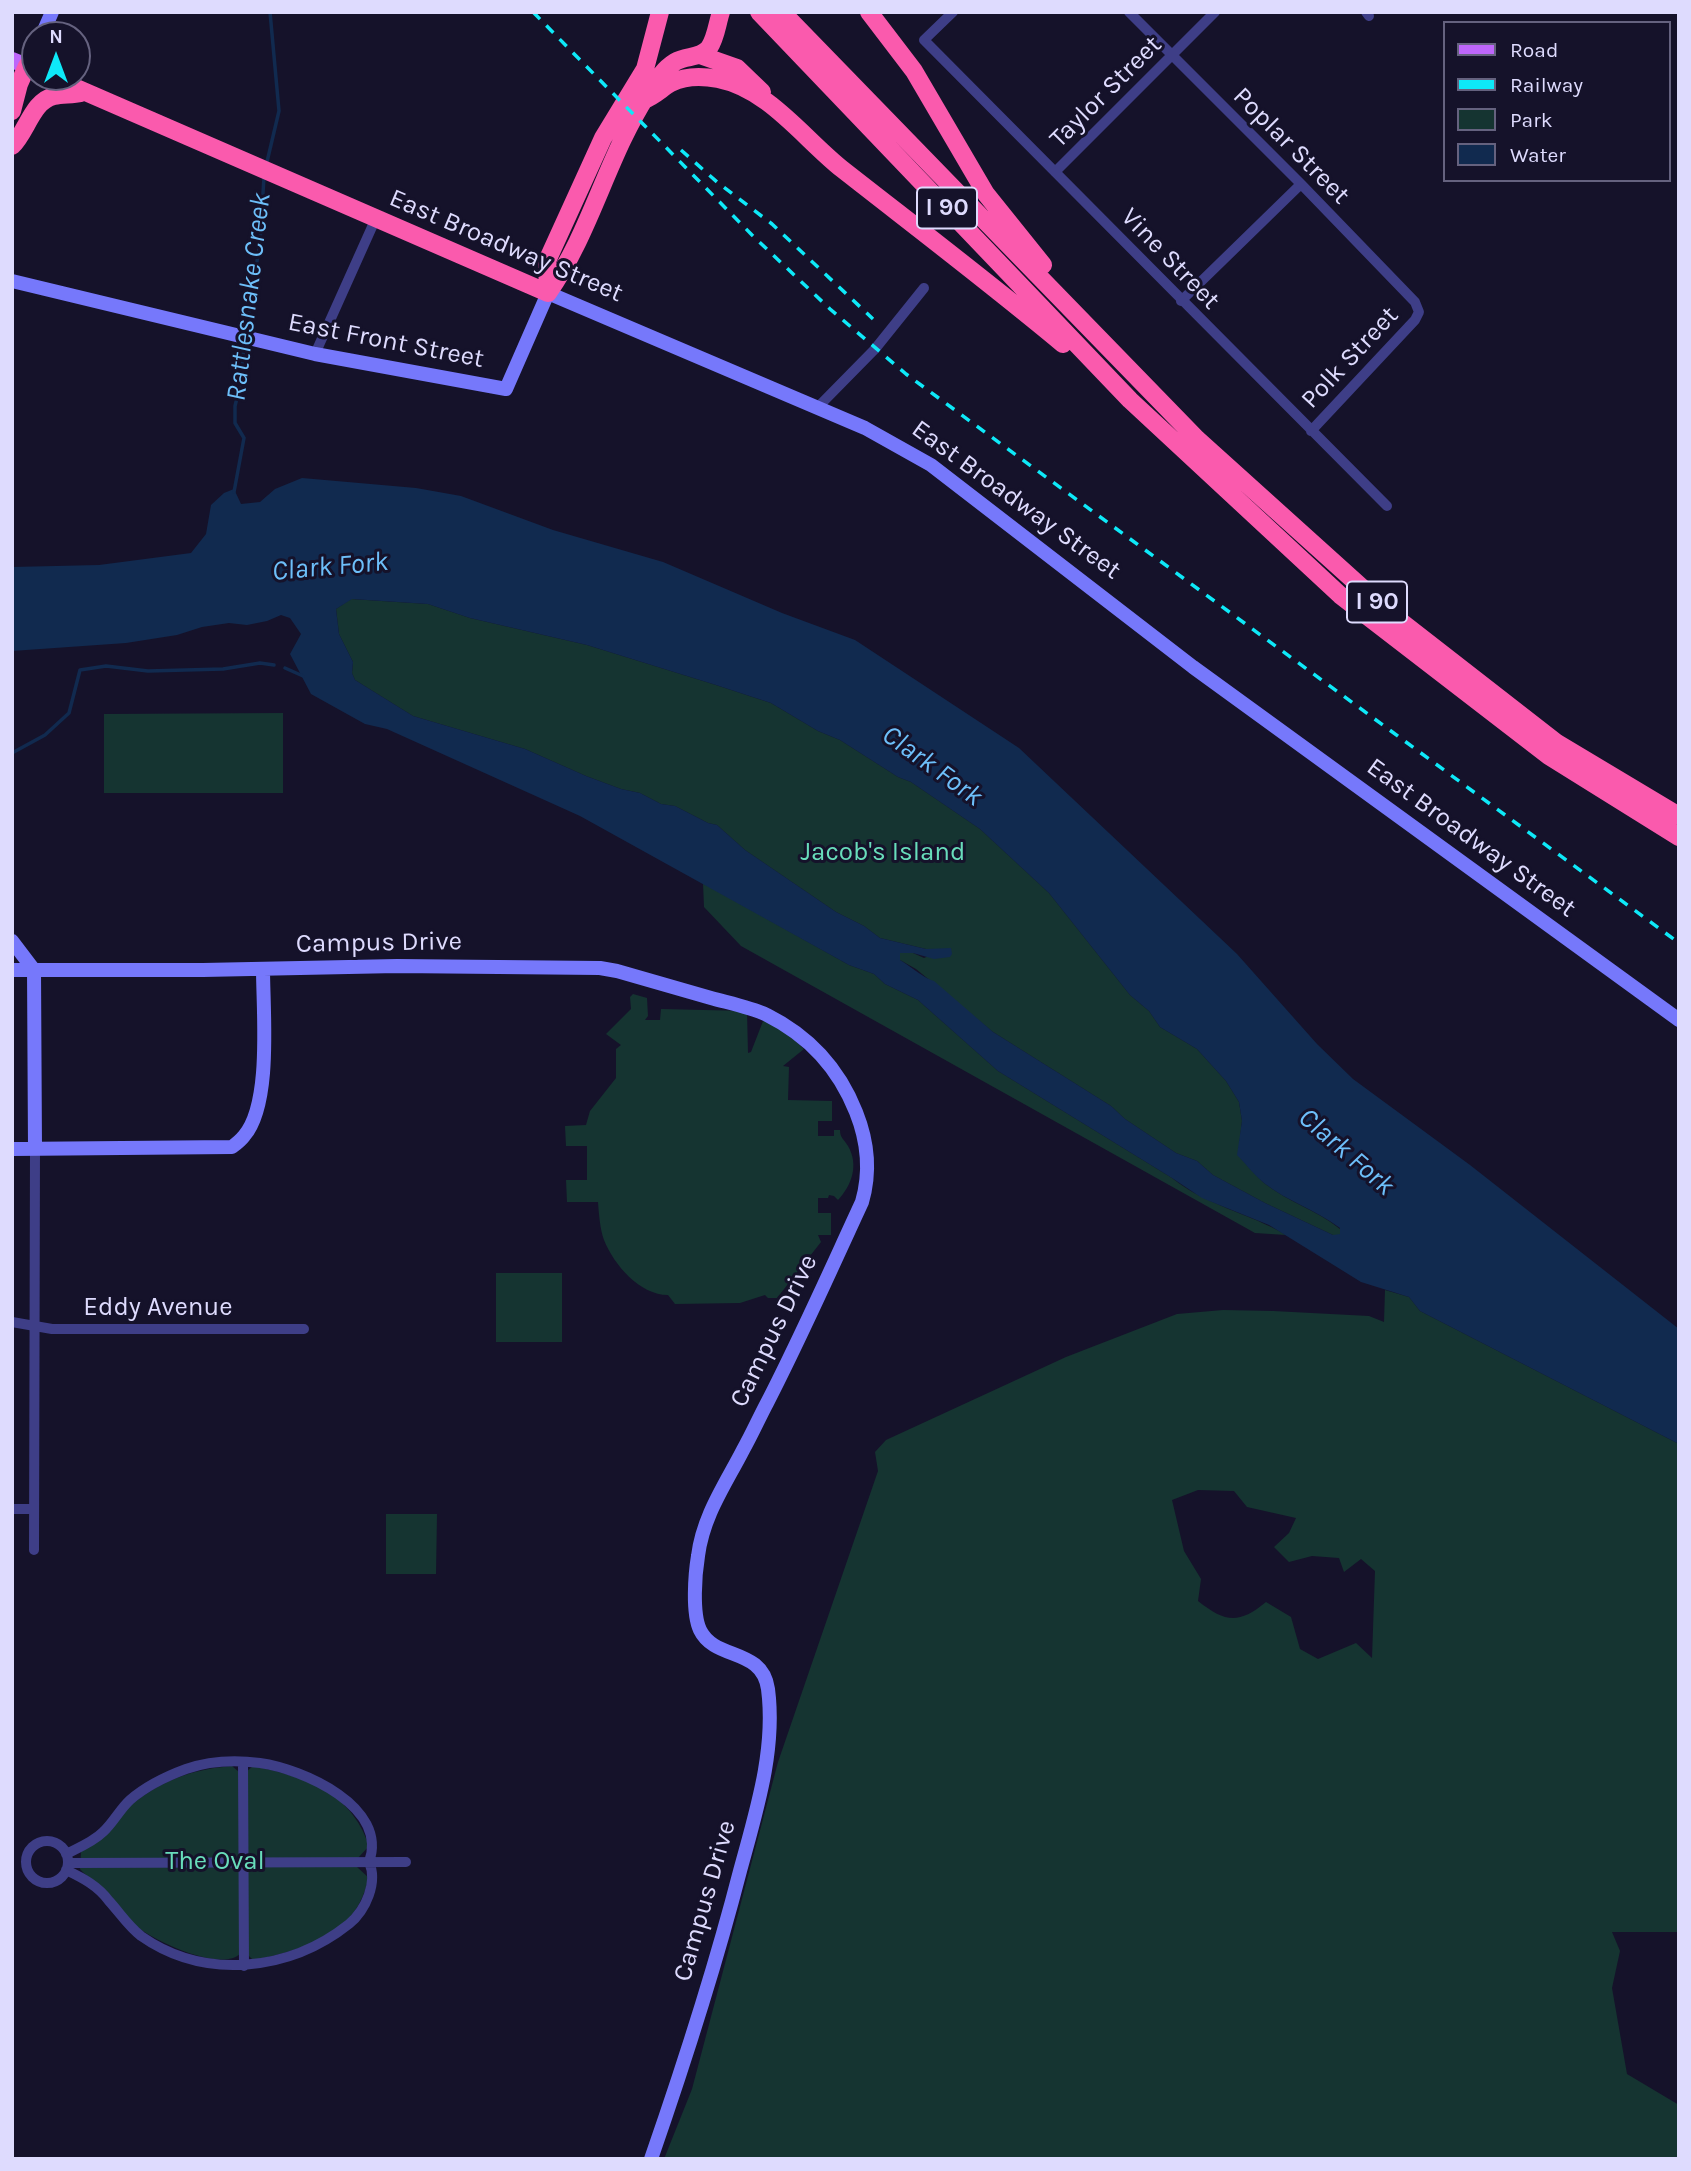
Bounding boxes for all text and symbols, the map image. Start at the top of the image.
north arrow [21,21,91,91]
legend [1442,21,1670,182]
text: N [49,26,63,48]
street label: Taylor Street [1043,29,1169,155]
text: Road [1510,38,1558,62]
text: Railway [1510,73,1583,97]
street label: Poplar Street [1226,81,1356,211]
text: Park [1510,108,1553,132]
text: Water [1510,143,1566,167]
street label: East Broadway Street [384,183,628,309]
road number: I 90 [917,188,977,229]
water label: Rattlesnake Creek [220,191,278,403]
street label: Vine Street [1114,202,1226,316]
street label: Polk Street [1295,301,1405,415]
street label: East Front Street [285,307,487,375]
street label: East Broadway Street [905,414,1127,586]
water label: Clark Fork [270,545,390,589]
road number: I 90 [1347,582,1407,622]
water label: Clark Fork [875,718,989,814]
street label: East Broadway Street [1360,752,1582,924]
park label: Jacob's Island [801,837,965,869]
street label: Campus Drive [296,926,462,960]
water label: Clark Fork [1291,1101,1401,1203]
street label: Campus Drive [724,1250,824,1412]
street label: Eddy Avenue [83,1292,233,1324]
street label: Campus Drive [667,1817,743,1985]
park label: The Oval [165,1846,265,1878]

